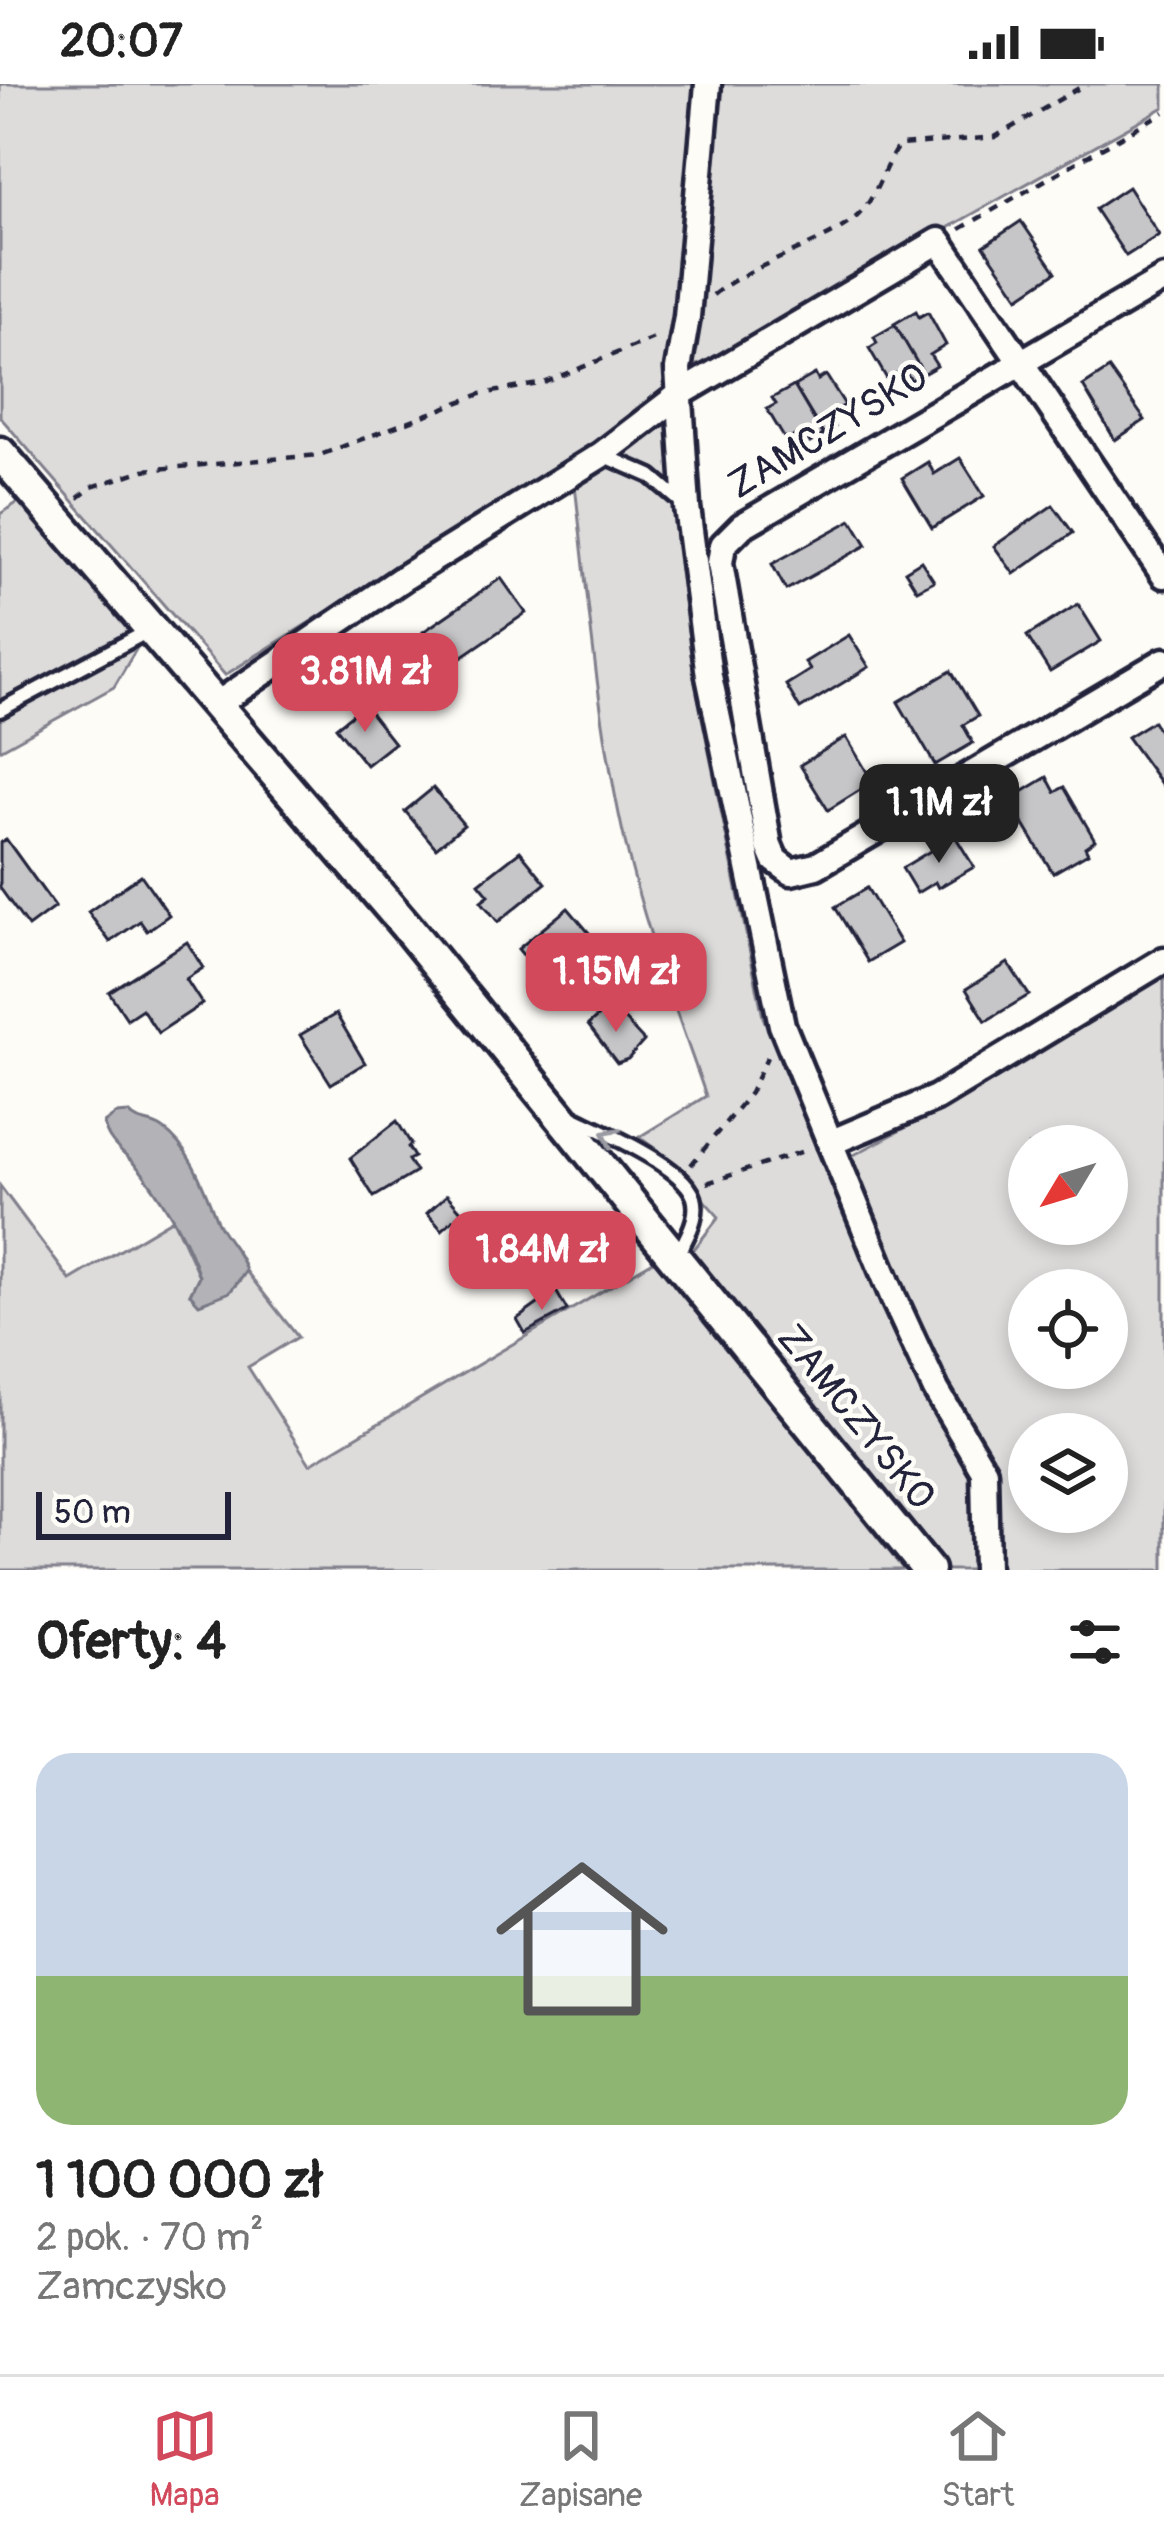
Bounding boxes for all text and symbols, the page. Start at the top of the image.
text: 20:07 [60,14,182,70]
street label: ZAMCZYSKO [719,352,937,510]
pin: 3.81M zł [241,633,489,735]
text: 3.81M zł [299,647,431,696]
pin: 1.1M zł [828,764,1050,866]
text: 1.1M zł [886,778,992,827]
pin: 1.15M zł [492,933,740,1035]
text: 1.15M zł [553,947,679,996]
north arrow [1008,1125,1128,1245]
map controls [1008,1125,1128,1533]
one-way arrow [602,1127,623,1150]
pin: 1.84M zł [418,1211,666,1313]
text: 1.84M zł [476,1225,608,1274]
button: locate [1008,1269,1128,1389]
street label: ZAMCZYSKO [766,1314,946,1520]
button: layers [1008,1413,1128,1533]
scale bar [36,1486,231,1539]
text: 50 m [54,1492,131,1533]
icon: filters [1062,1609,1128,1675]
text: Oferty: 4 [36,1610,226,1674]
icon: home [474,1831,690,2047]
text: 1 100 000 zł [36,2149,322,2213]
text: 2 pok. · 70 m² [36,2213,264,2262]
text: Zamczysko [36,2262,227,2311]
tab: Mapa [150,2403,220,2516]
tab: Zapisane [519,2403,642,2516]
tab: Start [941,2403,1014,2516]

